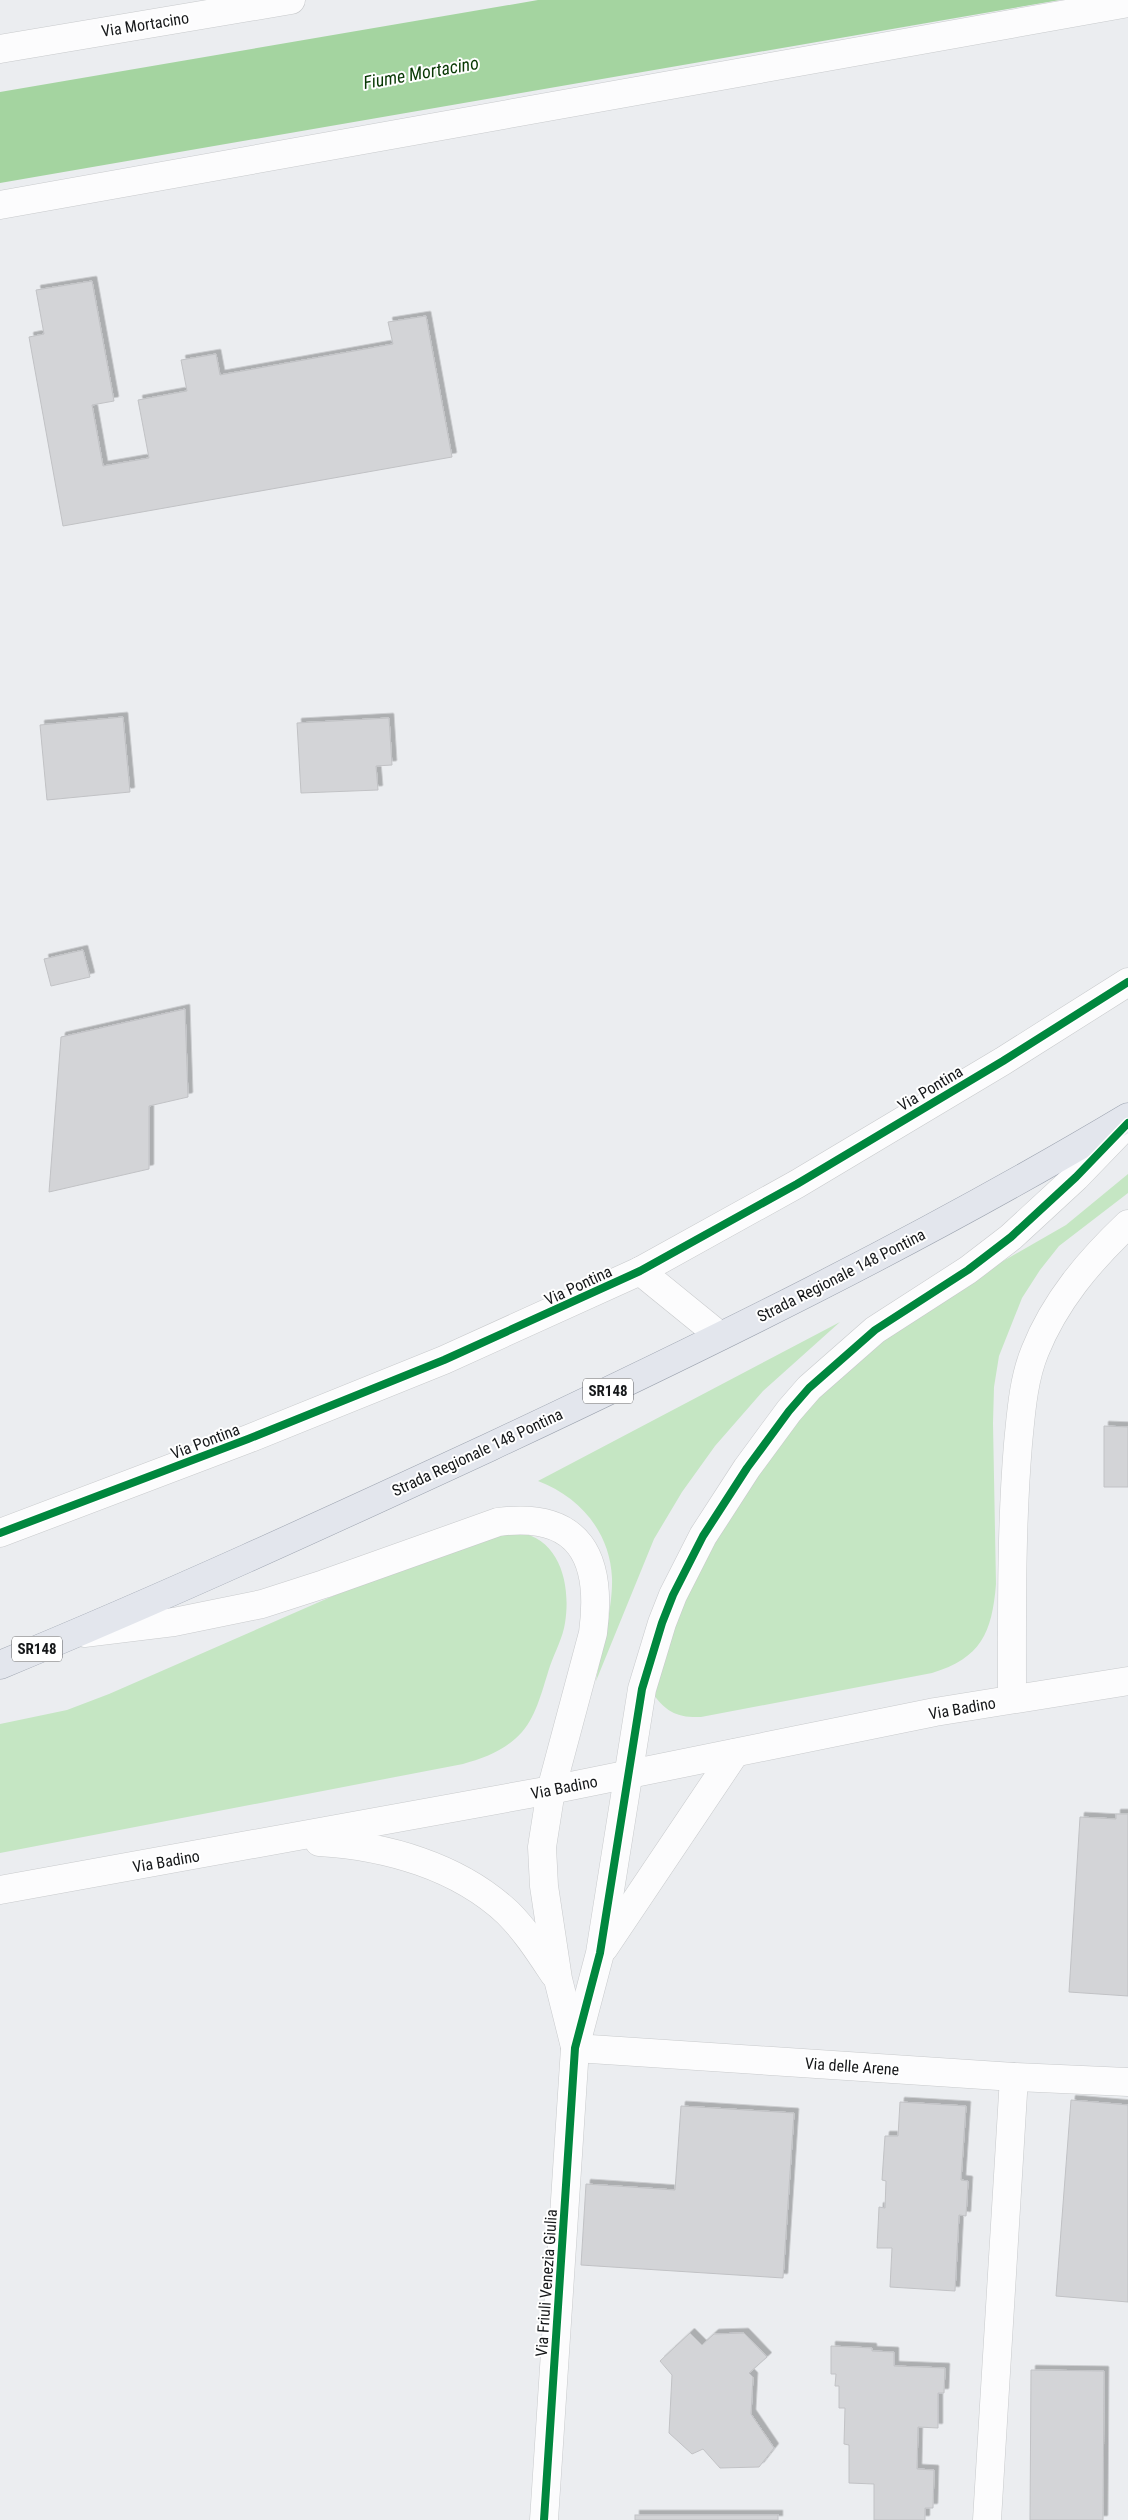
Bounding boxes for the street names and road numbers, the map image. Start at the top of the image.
street label: Via Mortacino [100,8,190,41]
street label: Via Pontina [894,1062,966,1115]
street label: Strada Regionale 148 Pontina [754,1225,928,1326]
street label: Via Pontina [541,1262,615,1309]
road number: SR148 [583,1378,633,1404]
street label: Strada Regionale 148 Pontina [389,1405,566,1500]
street label: Via Pontina [168,1420,242,1463]
road number: SR148 [12,1636,62,1662]
street label: Via Badino [927,1693,997,1724]
street label: Via Badino [529,1772,599,1803]
street label: Via Badino [131,1846,201,1877]
street label: Via delle Arene [804,2054,900,2079]
street label: Via Friuli Venezia Giulia [532,2209,561,2358]

